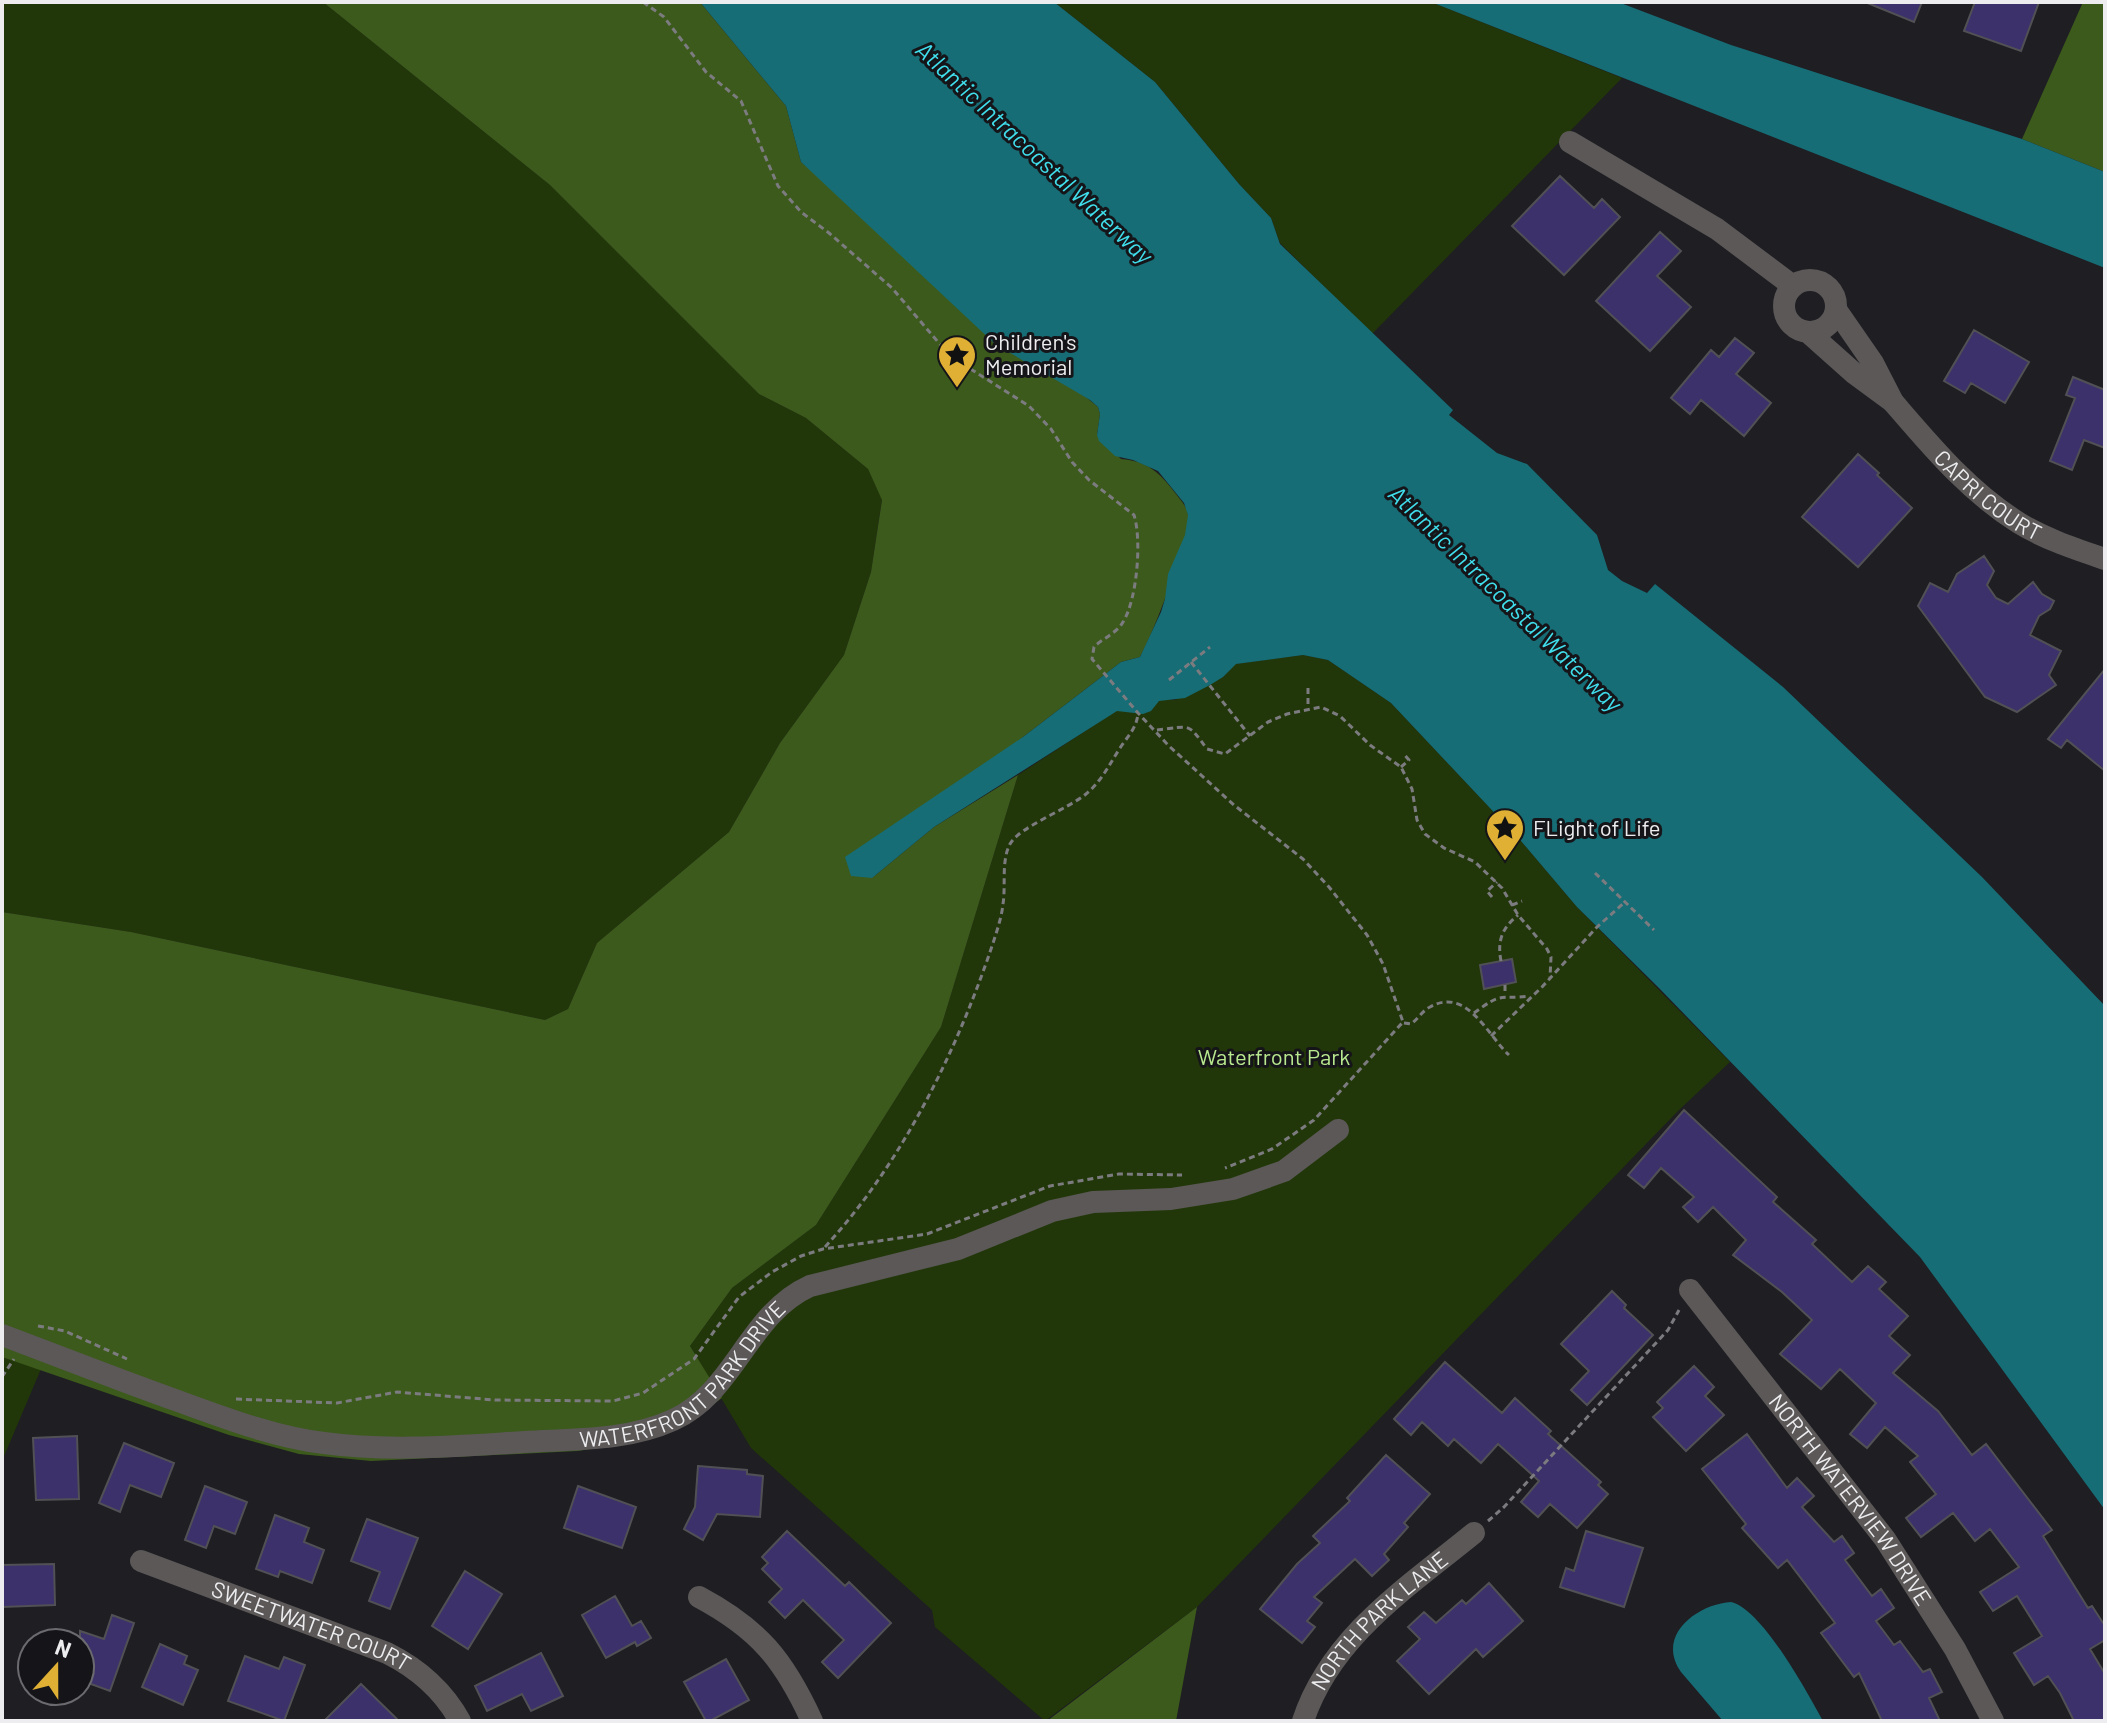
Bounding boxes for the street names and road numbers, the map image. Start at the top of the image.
street label: CAPRI COURT [1930,444,2046,545]
street label: WATERFRONT PARK DRIVE [578,1295,790,1451]
street label: NORTH WATERVIEW DRIVE [1764,1388,1938,1610]
street label: NORTH PARK LANE [1305,1545,1452,1694]
street label: SWEETWATER COURT [208,1575,416,1676]

